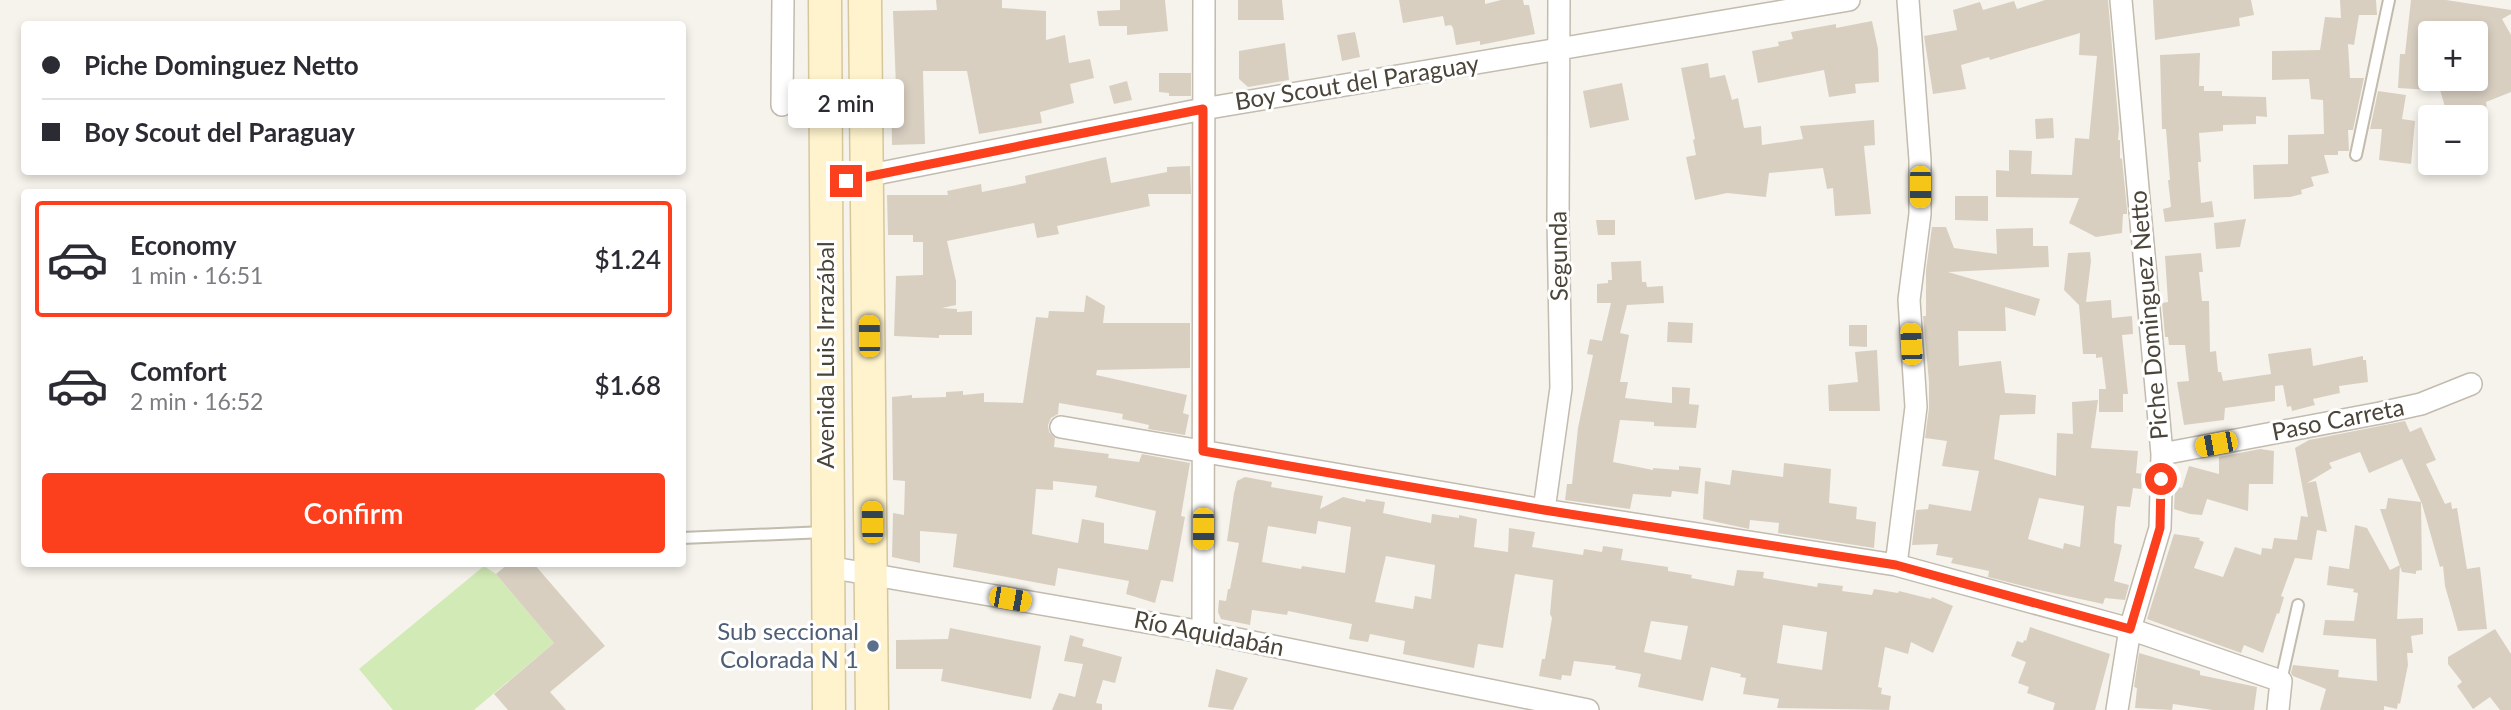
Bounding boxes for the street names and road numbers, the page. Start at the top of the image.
street label: Boy Scout del Paraguay [1233,48,1481,115]
street label: Piche Dominguez Netto [2122,189,2173,441]
street label: Segunda [1542,211,1573,301]
street label: Avenida Luis Irrazábal [810,241,839,469]
street label: Paso Carreta [2269,391,2406,446]
street label: Río Aquidabán [1132,604,1287,661]

